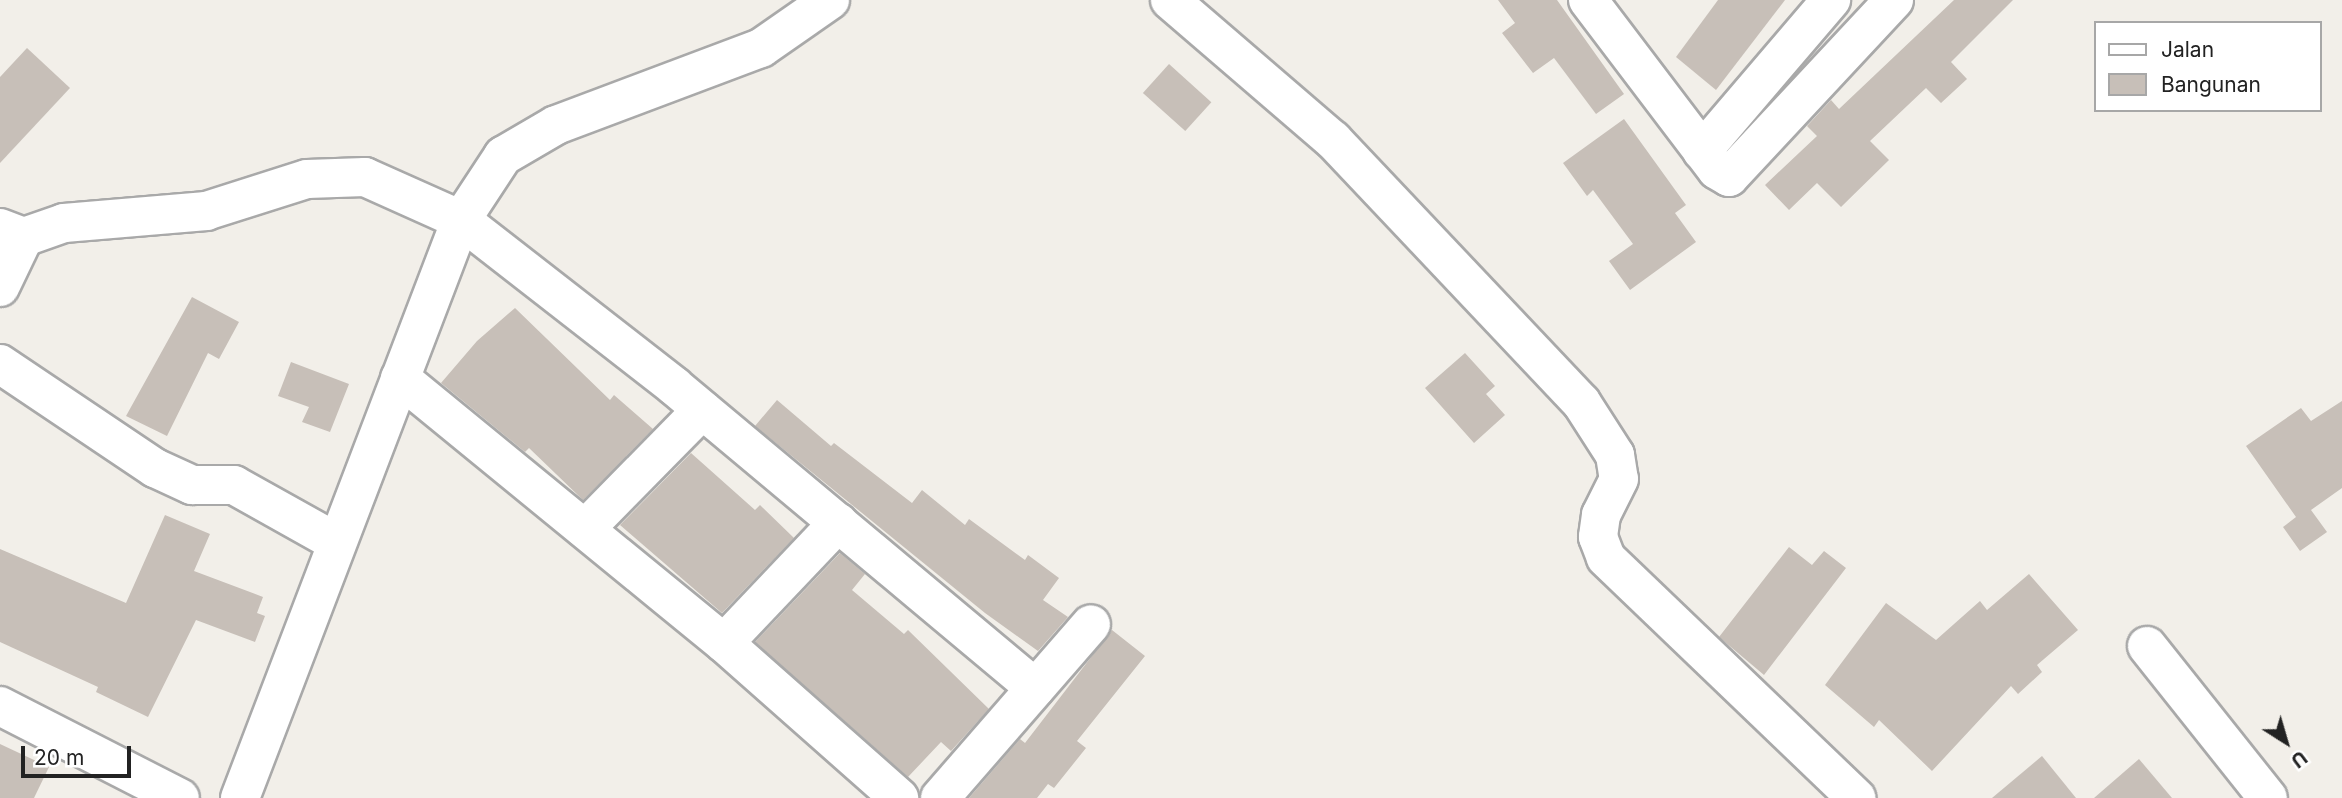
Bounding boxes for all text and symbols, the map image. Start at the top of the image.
legend [2094,21,2321,112]
text: Jalan [2161,37,2214,62]
text: Bangunan [2161,72,2261,97]
north arrow [2251,707,2321,777]
scale bar [24,732,135,776]
text: 20 m [34,745,84,770]
text: U [2286,746,2311,773]

